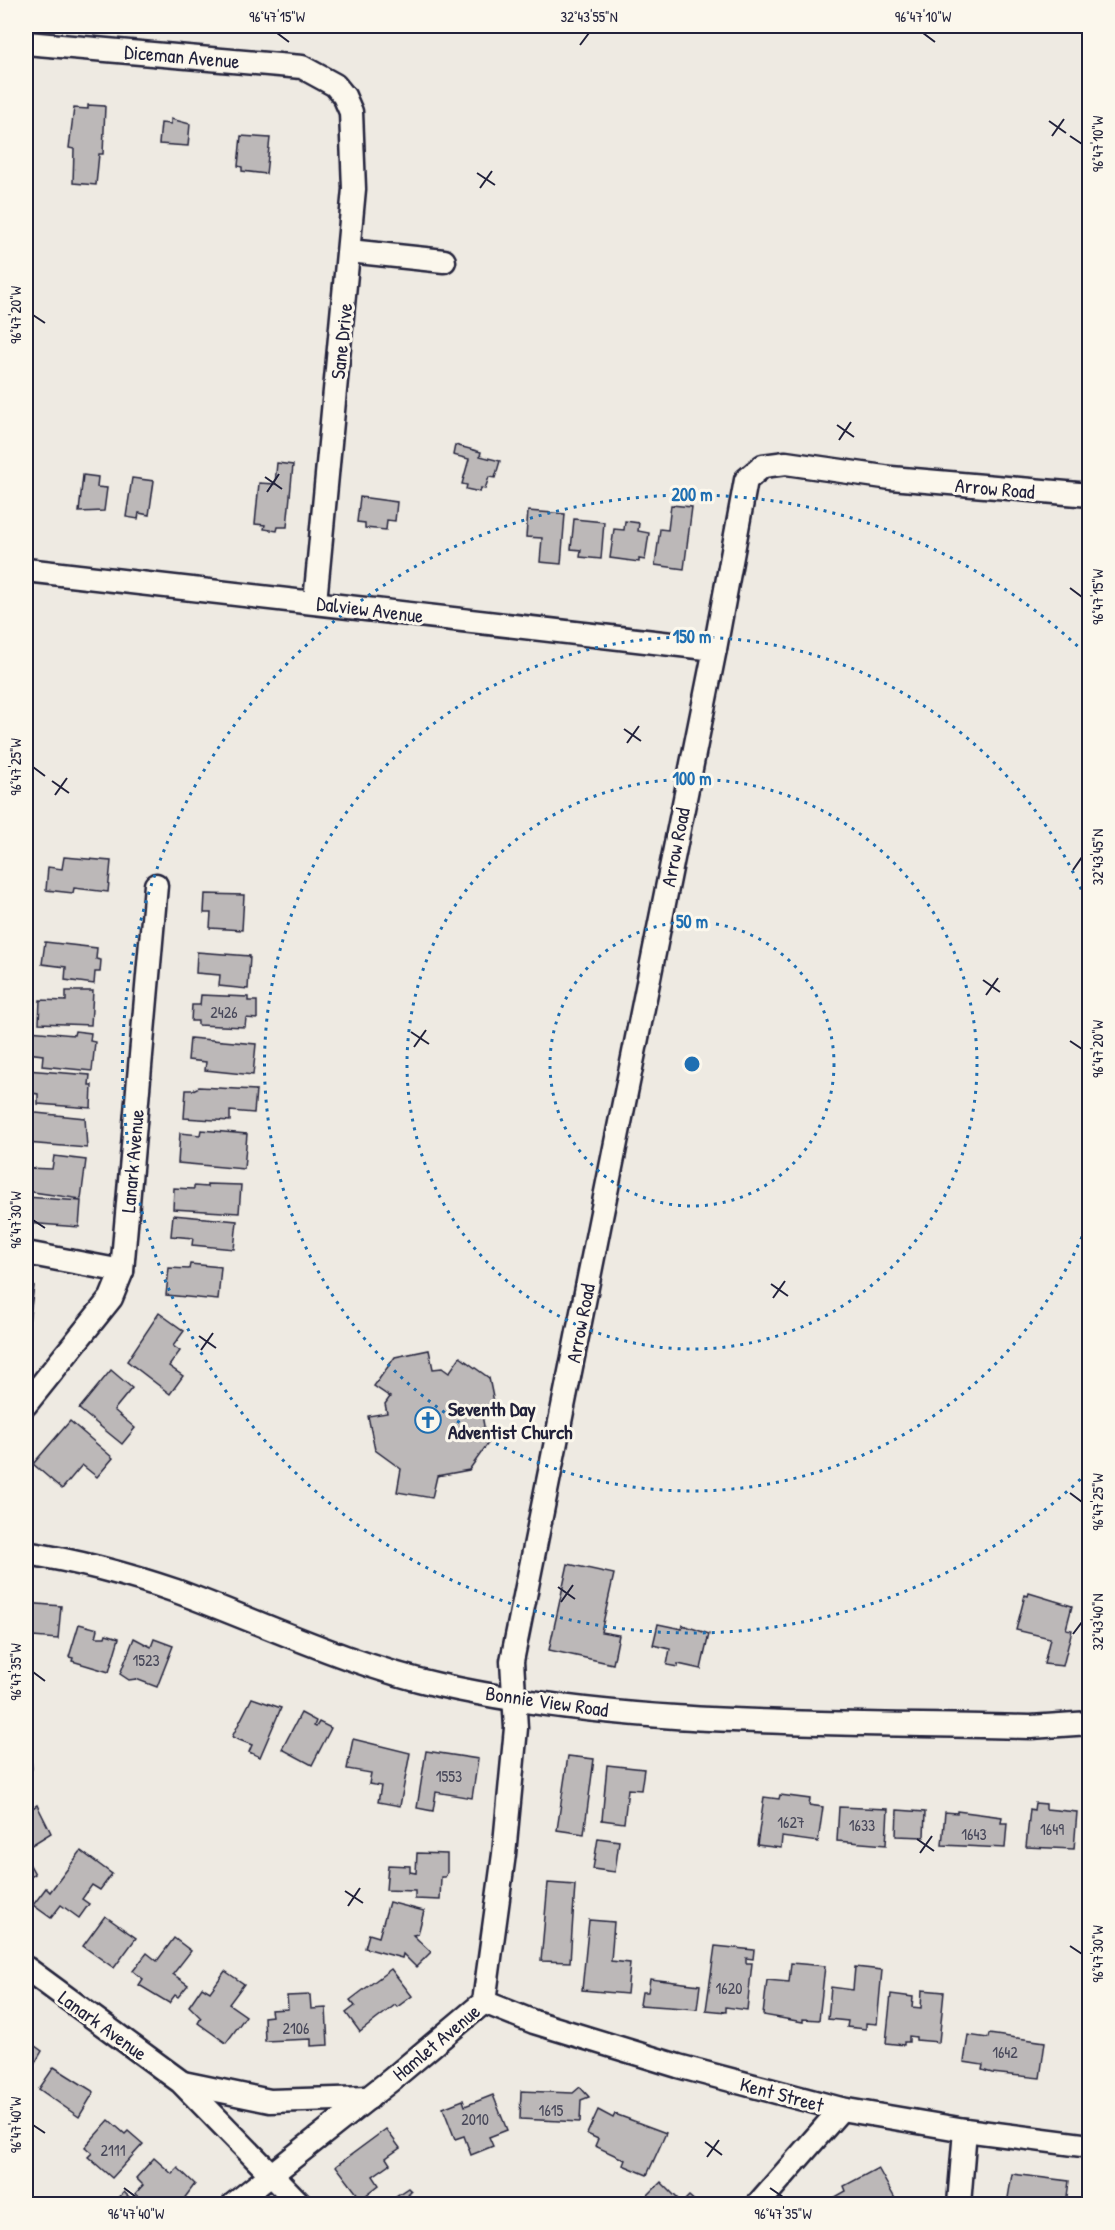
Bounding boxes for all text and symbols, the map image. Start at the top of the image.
text: 96°47'15"W [249,6,306,27]
text: 32°43'55"N [560,6,618,27]
text: 96°47'10"W [895,6,952,27]
street label: Diceman Avenue [123,38,241,74]
text: 96°47'10"W [1087,115,1108,172]
text: 96°47'20"W [5,285,26,344]
street label: Sane Drive [324,302,358,380]
street label: Arrow Road [954,471,1036,505]
text: 200 m [672,482,712,507]
text: 96°47'15"W [1087,568,1108,625]
street label: Dalview Avenue [315,589,425,629]
text: 150 m [673,624,711,649]
text: 96°47'25"W [5,737,26,796]
text: 100 m [672,766,712,791]
street label: Arrow Road [654,805,696,889]
text: 32°43'45"N [1087,829,1108,885]
text: 50 m [676,909,708,934]
house number: 2426 [210,1001,238,1023]
text: 96°47'20"W [1087,1019,1108,1078]
centre of rings [682,1054,702,1074]
street label: Lanark Avenue [114,1108,150,1214]
text: 96°47'30"W [5,1190,26,1249]
street label: Arrow Road [559,1281,601,1365]
place label: Seventh Day Adventist Church [448,1395,573,1445]
church icon: Seventh Day Adventist Church [413,1405,443,1435]
text: 96°47'25"W [1087,1472,1108,1531]
text: 32°43'40"N [1087,1594,1108,1650]
text: 96°47'35"W [5,1643,26,1701]
house number: 1523 [132,1649,160,1671]
street label: Bonnie View Road [484,1679,610,1723]
house number: 1553 [436,1765,462,1787]
house number: 1627 [777,1811,805,1833]
house number: 1633 [849,1814,875,1836]
house number: 1649 [1040,1818,1064,1840]
house number: 1643 [961,1823,987,1845]
text: 96°47'30"W [1087,1924,1108,1983]
house number: 1620 [716,1977,742,1999]
street label: Lanark Avenue [53,1984,153,2066]
street label: Hamlet Avenue [387,1997,485,2086]
house number: 2106 [283,2017,309,2039]
house number: 1642 [992,2041,1018,2063]
street label: Kent Street [737,2070,828,2118]
text: 96°47'40"W [5,2096,26,2153]
house number: 1615 [539,2099,564,2121]
house number: 2010 [461,2108,489,2130]
house number: 2111 [101,2139,126,2161]
text: 96°47'40"W [108,2203,165,2224]
text: 96°47'35"W [754,2203,812,2224]

